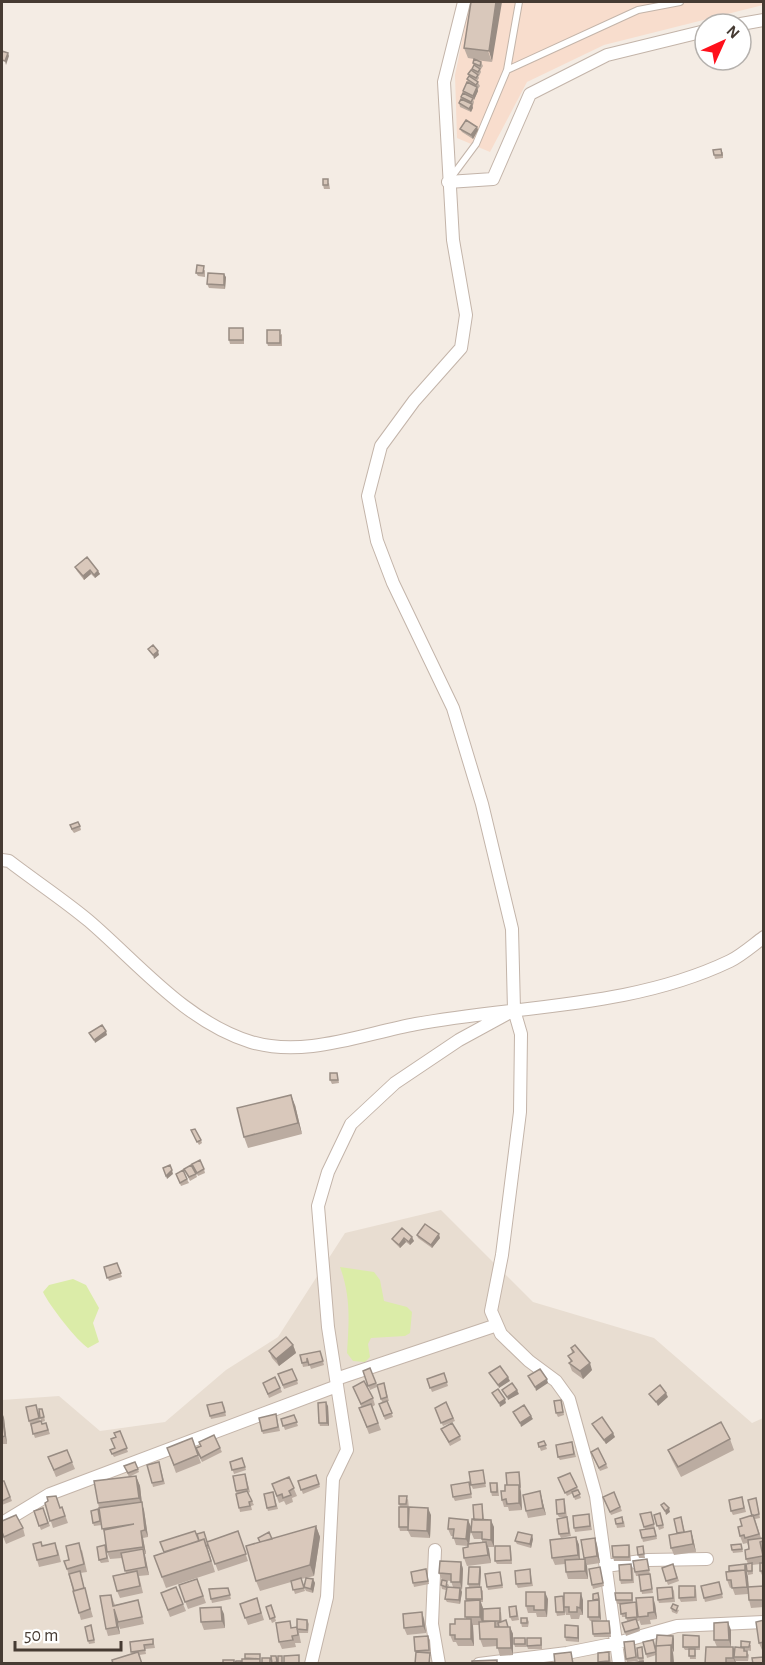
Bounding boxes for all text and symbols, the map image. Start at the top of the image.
north arrow [693,12,753,72]
text: N [723,23,742,42]
scale bar [15,1614,122,1652]
text: 50 m [24,1627,58,1645]

